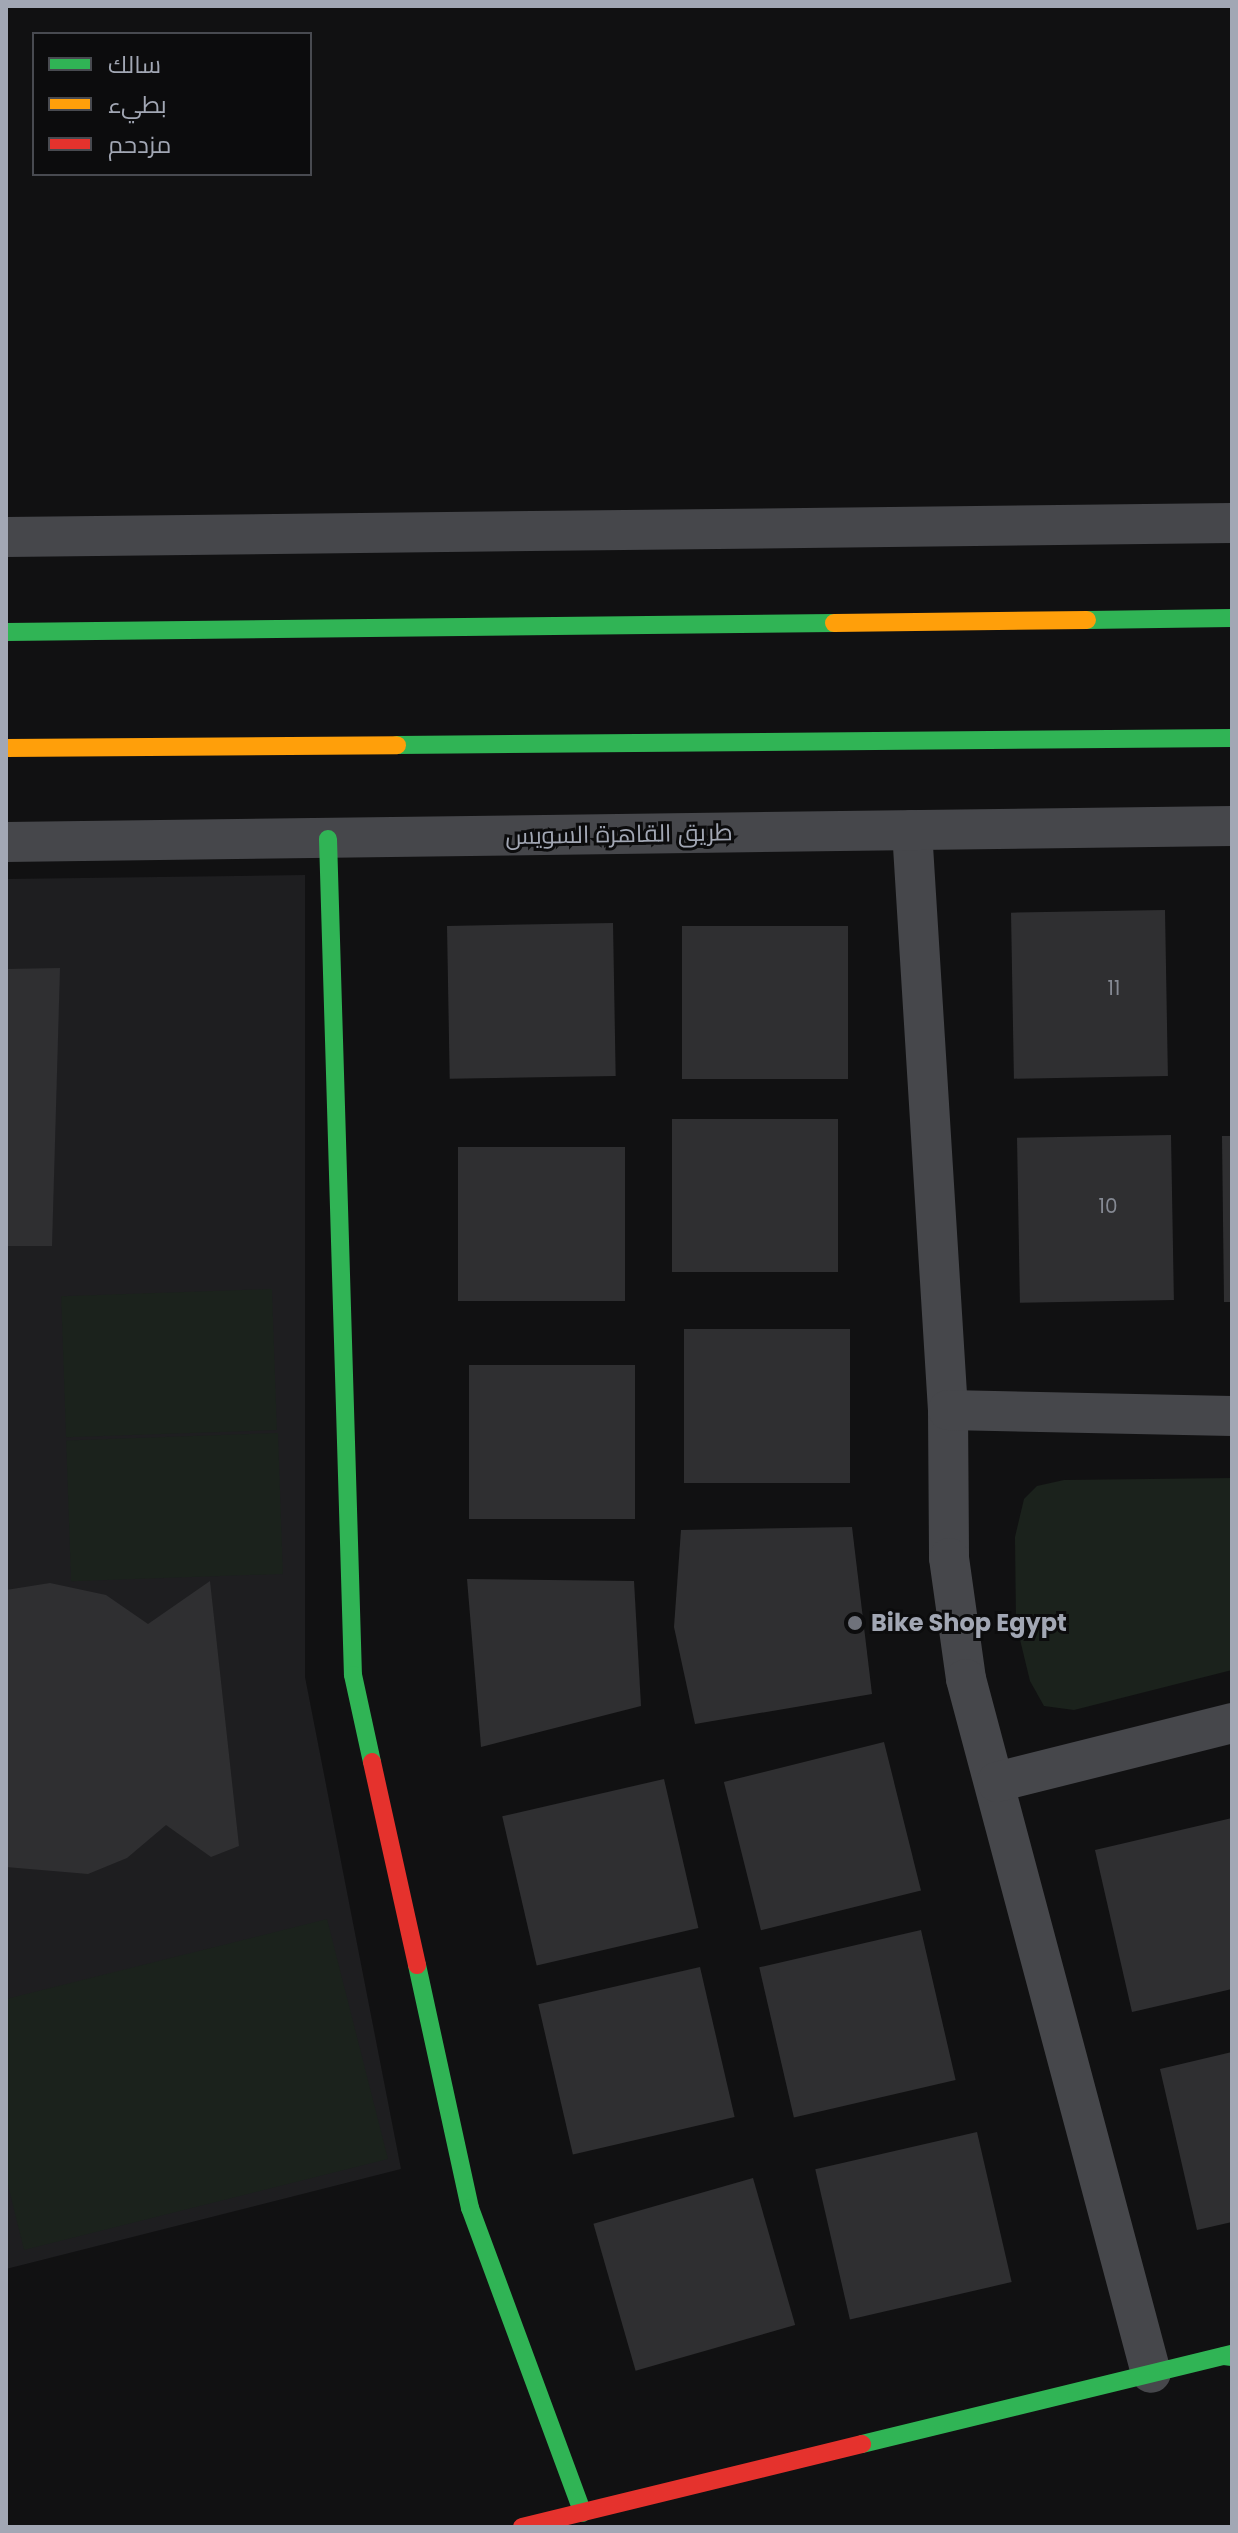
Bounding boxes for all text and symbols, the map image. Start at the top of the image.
legend [32,32,312,176]
text: سالك [108,48,161,81]
text: بطيء [108,88,167,121]
text: مزدحم [108,128,171,161]
street label: طريق القاهرة السويس [505,818,733,850]
house number: 11 [1108,976,1120,1000]
house number: 10 [1099,1194,1117,1218]
place label: Bike Shop Egypt [871,1609,1067,1637]
marker: Bike Shop Egypt [846,1614,864,1632]

